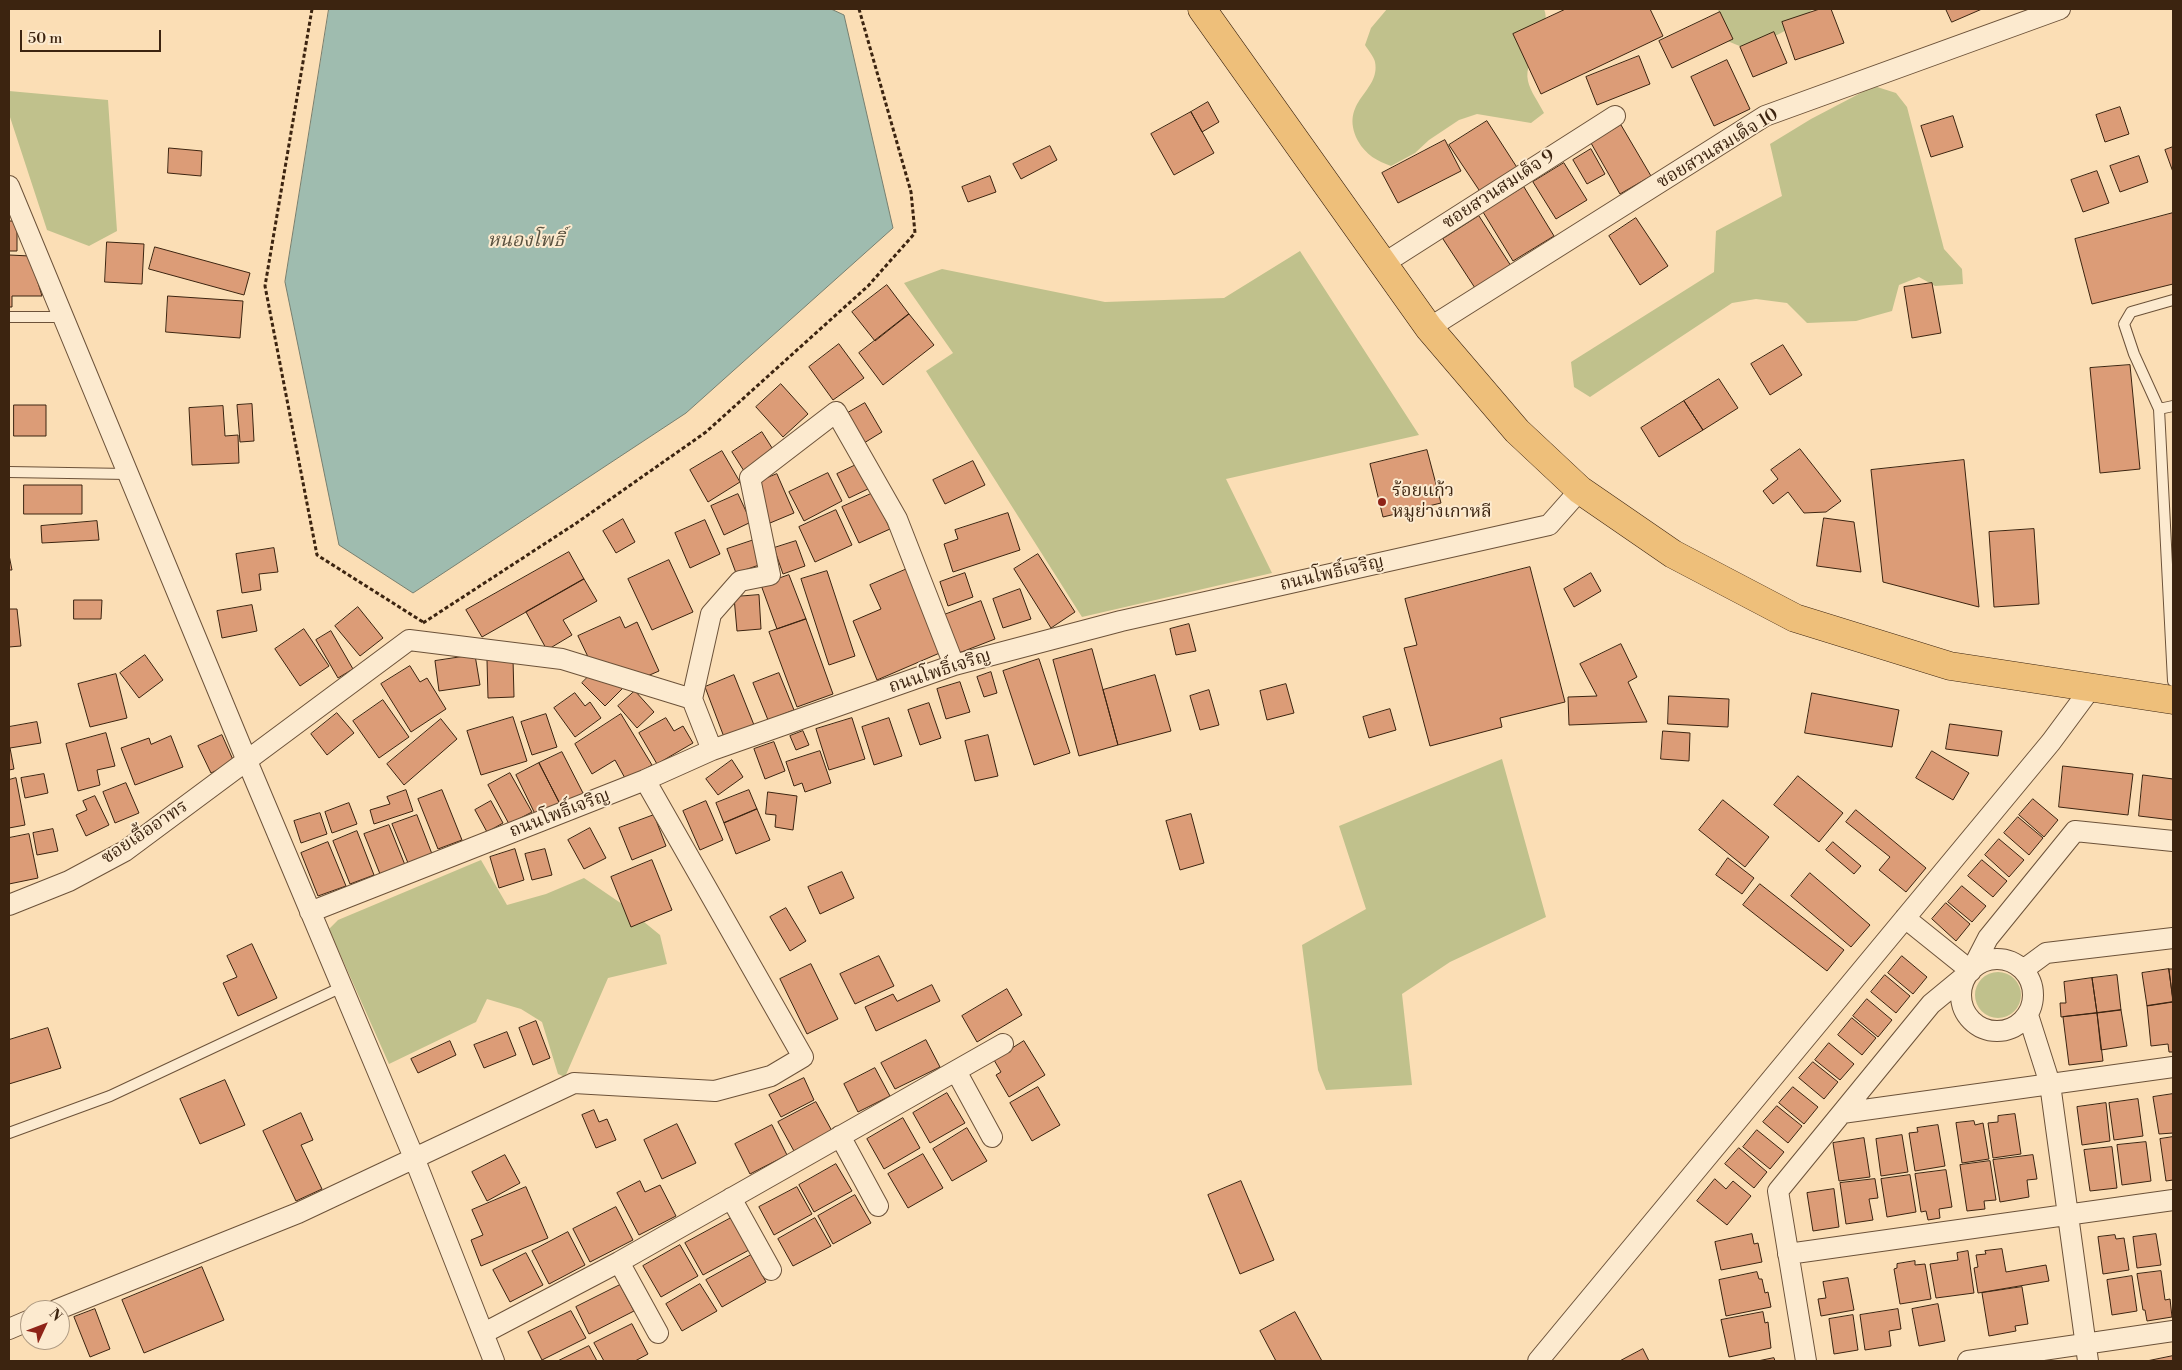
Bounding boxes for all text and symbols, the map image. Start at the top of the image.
scale bar [22,20,164,52]
text: 50 m [28,29,62,48]
street label: ซอยสวนสมเด็จ 10 [1653,104,1783,194]
street label: ซอยสวนสมเด็จ 9 [1439,146,1559,234]
water label: หนองโพธิ์ [488,230,564,252]
place label: ร้อยแก้ว หมูย่างเกาหลี [1392,481,1492,524]
marker: ร้อยแก้ว หมูย่างเกาหลี [1376,496,1388,508]
street label: ถนนโพธิ์เจริญ [1278,552,1386,596]
street label: ถนนโพธิ์เจริญ [886,645,994,699]
street label: ถนนโพธิ์เจริญ [507,785,613,843]
street label: ซอยเอื้ออาทร [98,796,192,870]
north arrow [20,1300,70,1350]
text: N [45,1305,66,1326]

